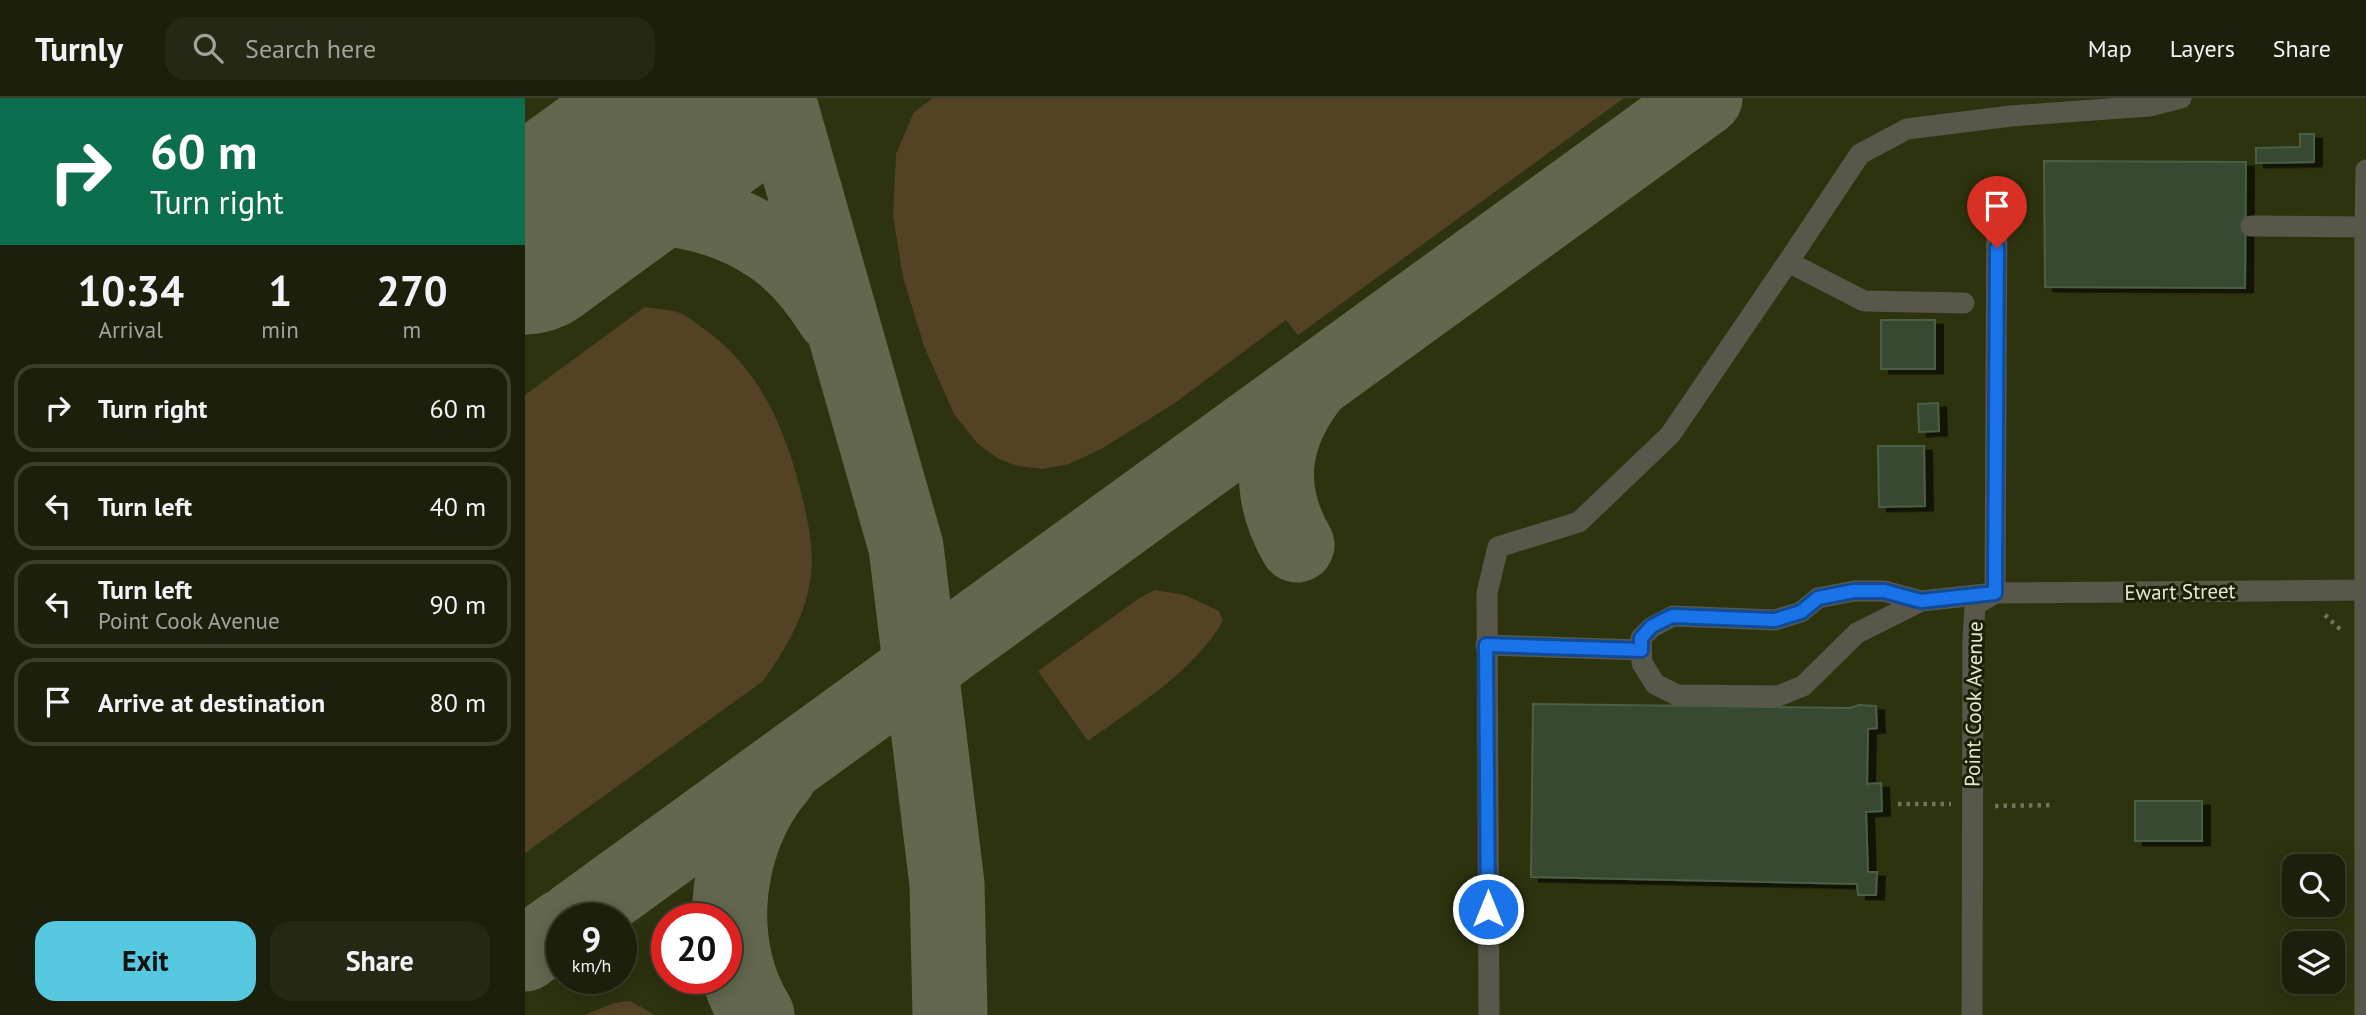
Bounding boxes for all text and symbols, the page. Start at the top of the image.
search box [165,17,655,80]
text: Turnly [35,27,123,70]
icon: search [189,29,227,67]
text: Search here [245,32,376,65]
text: Map [2088,33,2132,64]
text: Layers [2170,33,2235,64]
text: Share [2273,33,2331,64]
text: 60 m [150,119,257,183]
icon: right [35,126,126,217]
pin [1967,176,2027,248]
text: Turn right [150,181,284,223]
icon: arrive [1978,187,2016,225]
text: 10:34 [77,263,184,318]
text: 1 [268,263,292,318]
text: 270 [376,263,448,318]
text: Arrival [98,315,163,344]
text: min [261,315,299,344]
text: m [403,315,421,344]
icon: right [39,389,77,427]
text: Turn right [98,392,207,425]
text: 60 m [430,392,486,425]
icon: left [39,487,77,525]
text: Turn left [98,490,192,523]
text: 40 m [430,490,486,523]
text: Turn left [98,573,192,606]
street label: Ewart Street [2124,577,2236,606]
icon: left [39,585,77,623]
text: 90 m [430,588,486,621]
text: Point Cook Avenue [98,606,280,635]
street label: Point Cook Avenue [1959,621,1988,787]
icon: arrive [39,683,77,721]
text: Arrive at destination [98,686,325,719]
text: 80 m [430,686,486,719]
map controls [2282,854,2345,994]
button: search [2282,854,2345,917]
position arrow [1451,872,1525,946]
speed limit sign: 20 [651,903,742,994]
text: 9 [582,916,601,962]
button: Exit [35,921,256,1001]
button: Share [270,921,490,1001]
button: layers [2282,931,2345,994]
text: km/h [572,954,611,977]

